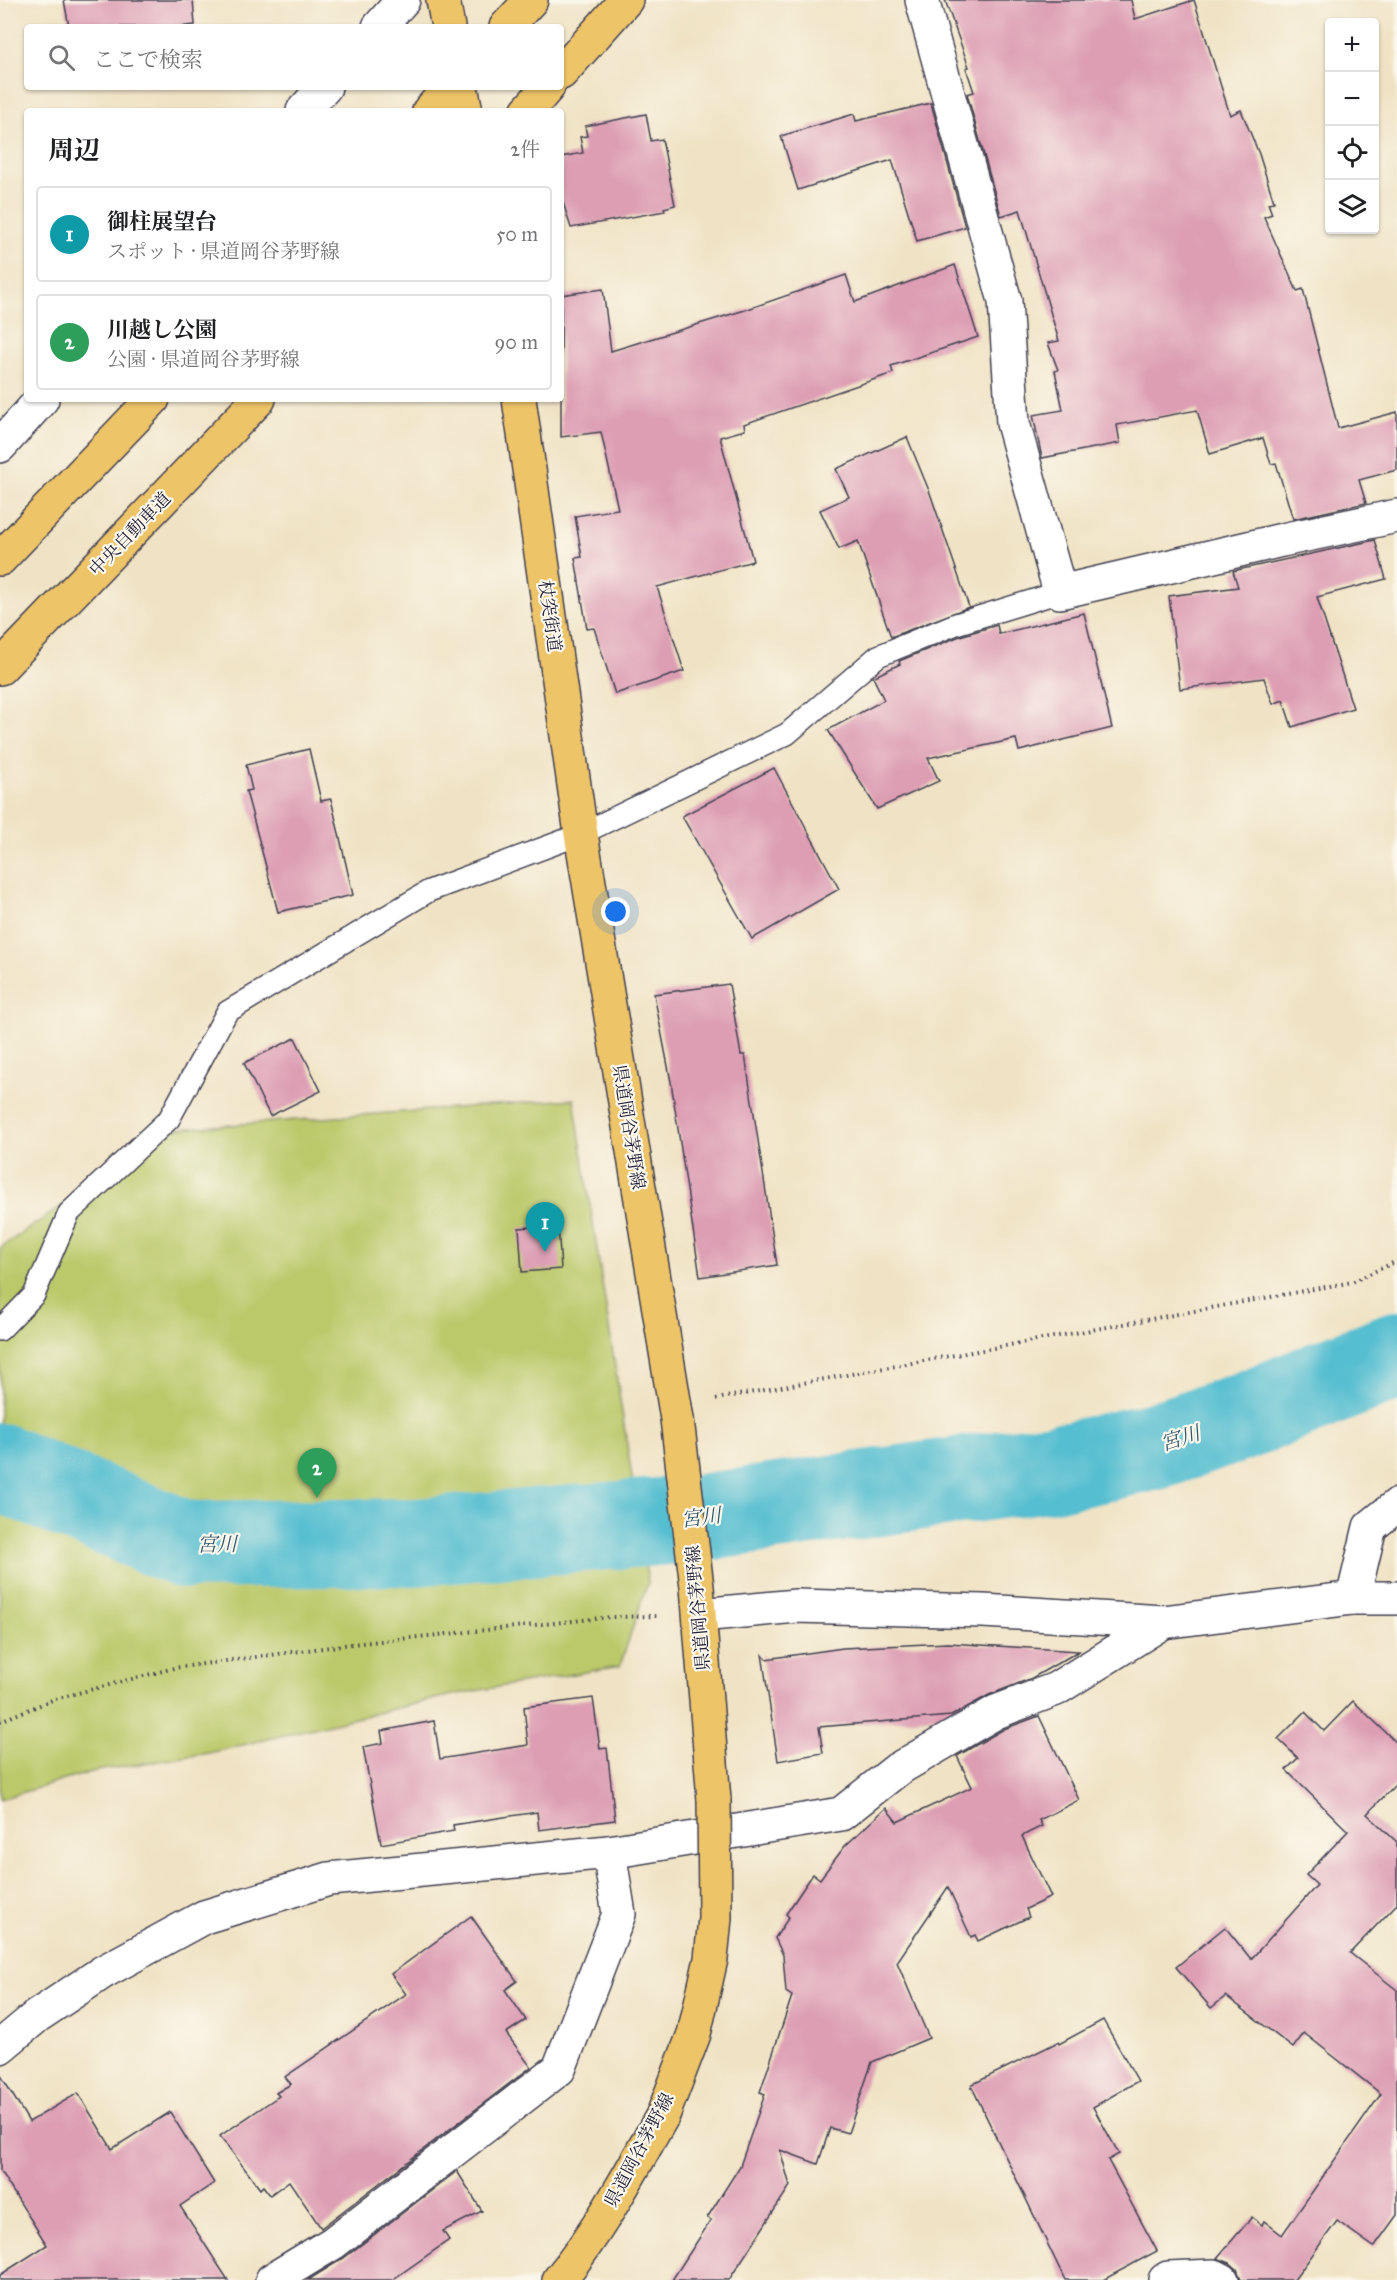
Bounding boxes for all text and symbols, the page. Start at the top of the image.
map controls [1325,18,1379,234]
button: + [1325,18,1379,72]
search box [24,24,564,90]
icon: search [45,41,78,74]
text: ここで検索 [93,46,203,73]
button: − [1325,72,1379,126]
button: locate [1325,126,1379,180]
text: 周辺 [48,134,100,166]
text: 2件 [510,137,540,161]
button: layers [1325,180,1379,234]
text: 御柱展望台 [107,208,217,235]
text: 1 [66,222,73,246]
text: 50 m [496,222,538,246]
text: スポット · 県道岡谷茅野線 [107,239,340,263]
text: 川越し公園 [107,316,217,343]
text: 2 [65,330,74,354]
text: 90 m [495,330,538,354]
text: 公園 · 県道岡谷茅野線 [107,347,300,371]
street label: 中央自動車道 [85,488,175,580]
street label: 杖突街道 [534,579,566,653]
your location [601,897,630,926]
street label: 県道岡谷茅野線 [608,1063,650,1191]
pin: 1 [526,1202,564,1252]
water label: 宮川 [1157,1420,1205,1456]
pin: 2 [298,1448,336,1498]
water label: 宮川 [680,1502,724,1531]
water label: 宮川 [197,1532,239,1556]
street label: 県道岡谷茅野線 [682,1544,714,1672]
street label: 県道岡谷茅野線 [600,2089,678,2211]

